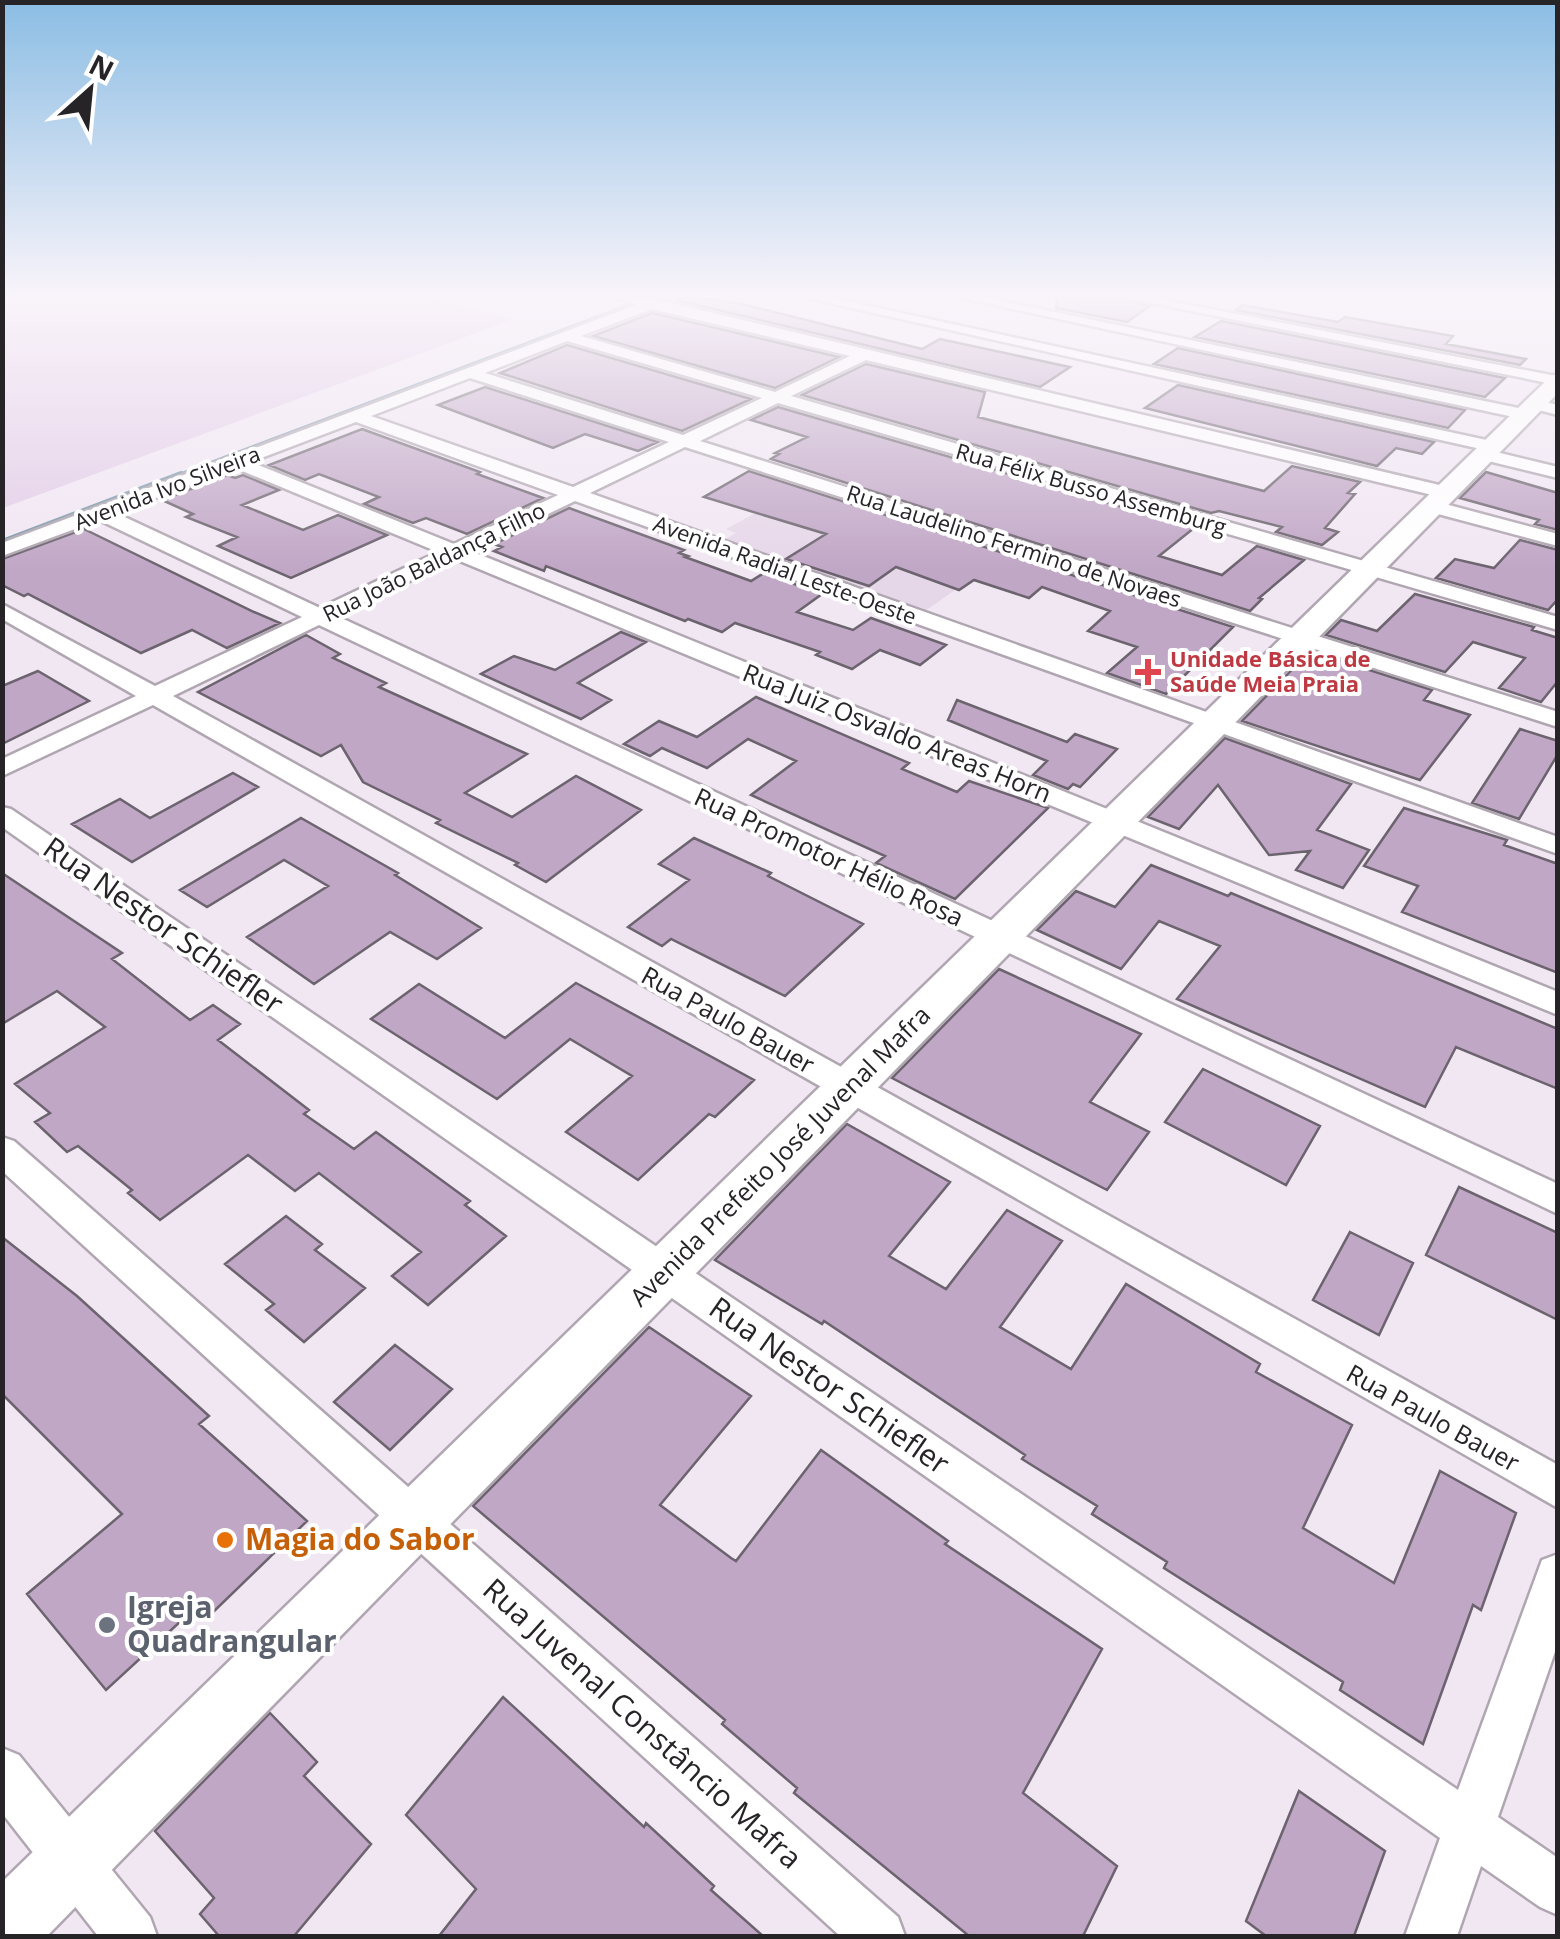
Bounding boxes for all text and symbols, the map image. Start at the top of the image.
north arrow [40,40,140,140]
text: N [83,45,121,89]
street label: Rua Félix Busso Assemburg [952,435,1230,541]
street label: Avenida Ivo Silveira [69,438,264,536]
street label: Rua Laudelino Fermino de Novaes [843,477,1185,613]
street label: Rua João Baldança Filho [317,494,550,628]
street label: Avenida Radial Leste-Oeste [650,507,921,631]
place label: Unidade Básica de Saúde Meia Praia [1170,643,1371,698]
street label: Rua Juiz Osvaldo Areas Horn [738,655,1057,810]
marker: Unidade Básica de Saúde Meia Praia [1135,659,1161,685]
street label: Rua Promotor Hélio Rosa [689,779,969,933]
street label: Rua Nestor Schiefler [36,826,292,1023]
street label: Rua Paulo Bauer [636,957,821,1081]
street label: Avenida Prefeito José Juvenal Mafra [622,998,937,1313]
street label: Rua Nestor Schiefler [702,1286,958,1483]
street label: Rua Paulo Bauer [1341,1355,1526,1479]
place label: Magia do Sabor [245,1518,475,1559]
marker: Magia do Sabor [214,1529,236,1551]
street label: Rua Juvenal Constâncio Mafra [475,1568,811,1877]
place label: Igreja Quadrangular [127,1586,337,1661]
marker: Igreja Quadrangular [96,1614,118,1636]

